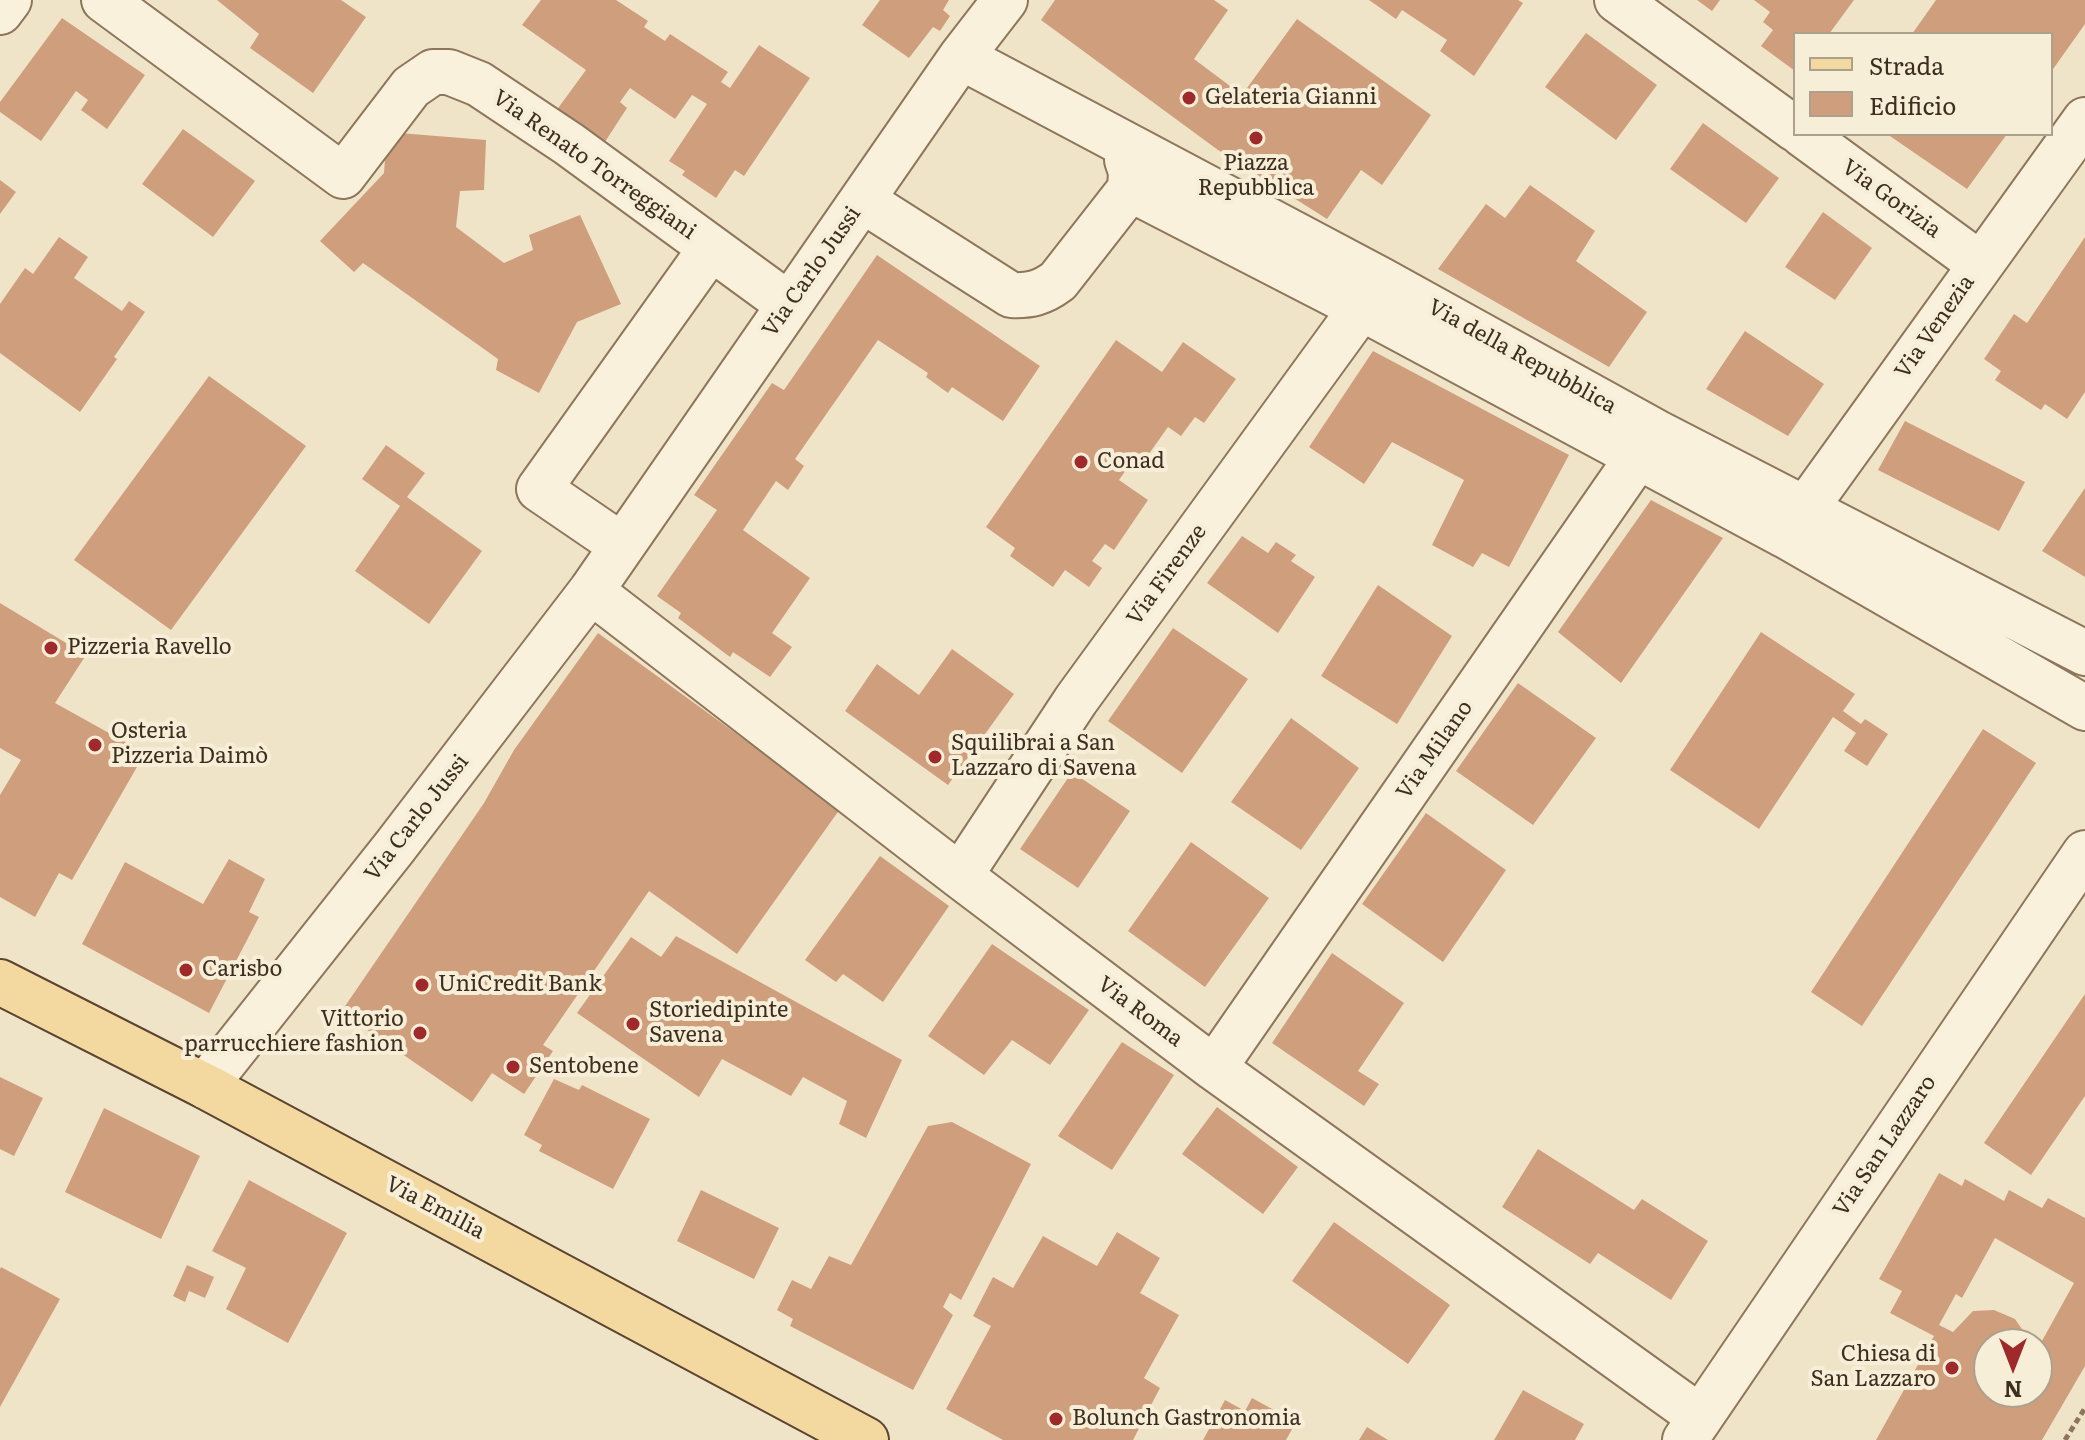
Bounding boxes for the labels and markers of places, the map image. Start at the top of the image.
place label: Gelateria Gianni [1205,85,1377,111]
marker: Gelateria Gianni [1180,89,1198,107]
marker: Piazza Repubblica [1247,129,1265,147]
place label: Piazza Repubblica [1198,151,1314,202]
place label: Conad [1097,449,1165,475]
marker: Conad [1072,453,1090,471]
place label: Pizzeria Ravello [67,635,232,661]
marker: Pizzeria Ravello [42,639,60,657]
place label: Osteria Pizzeria Daimò [111,719,268,770]
place label: Squilibrai a San Lazzaro di Savena [951,731,1137,782]
marker: Osteria Pizzeria Daimò [86,736,104,754]
marker: Squilibrai a San Lazzaro di Savena [926,748,944,766]
place label: Carisbo [202,957,282,983]
marker: Carisbo [177,961,195,979]
place label: UniCredit Bank [438,972,602,998]
marker: UniCredit Bank [413,976,431,994]
place label: Storiedipinte Savena [649,998,788,1050]
place label: Vittorio parrucchiere fashion [184,1007,404,1058]
marker: Storiedipinte Savena [624,1015,642,1033]
marker: Vittorio parrucchiere fashion [411,1024,429,1042]
place label: Sentobene [529,1054,639,1080]
marker: Sentobene [504,1058,522,1076]
place label: Chiesa di San Lazzaro [1810,1342,1936,1394]
marker: Chiesa di San Lazzaro [1943,1359,1961,1377]
place label: Bolunch Gastronomia [1072,1406,1301,1432]
marker: Bolunch Gastronomia [1047,1410,1065,1428]

